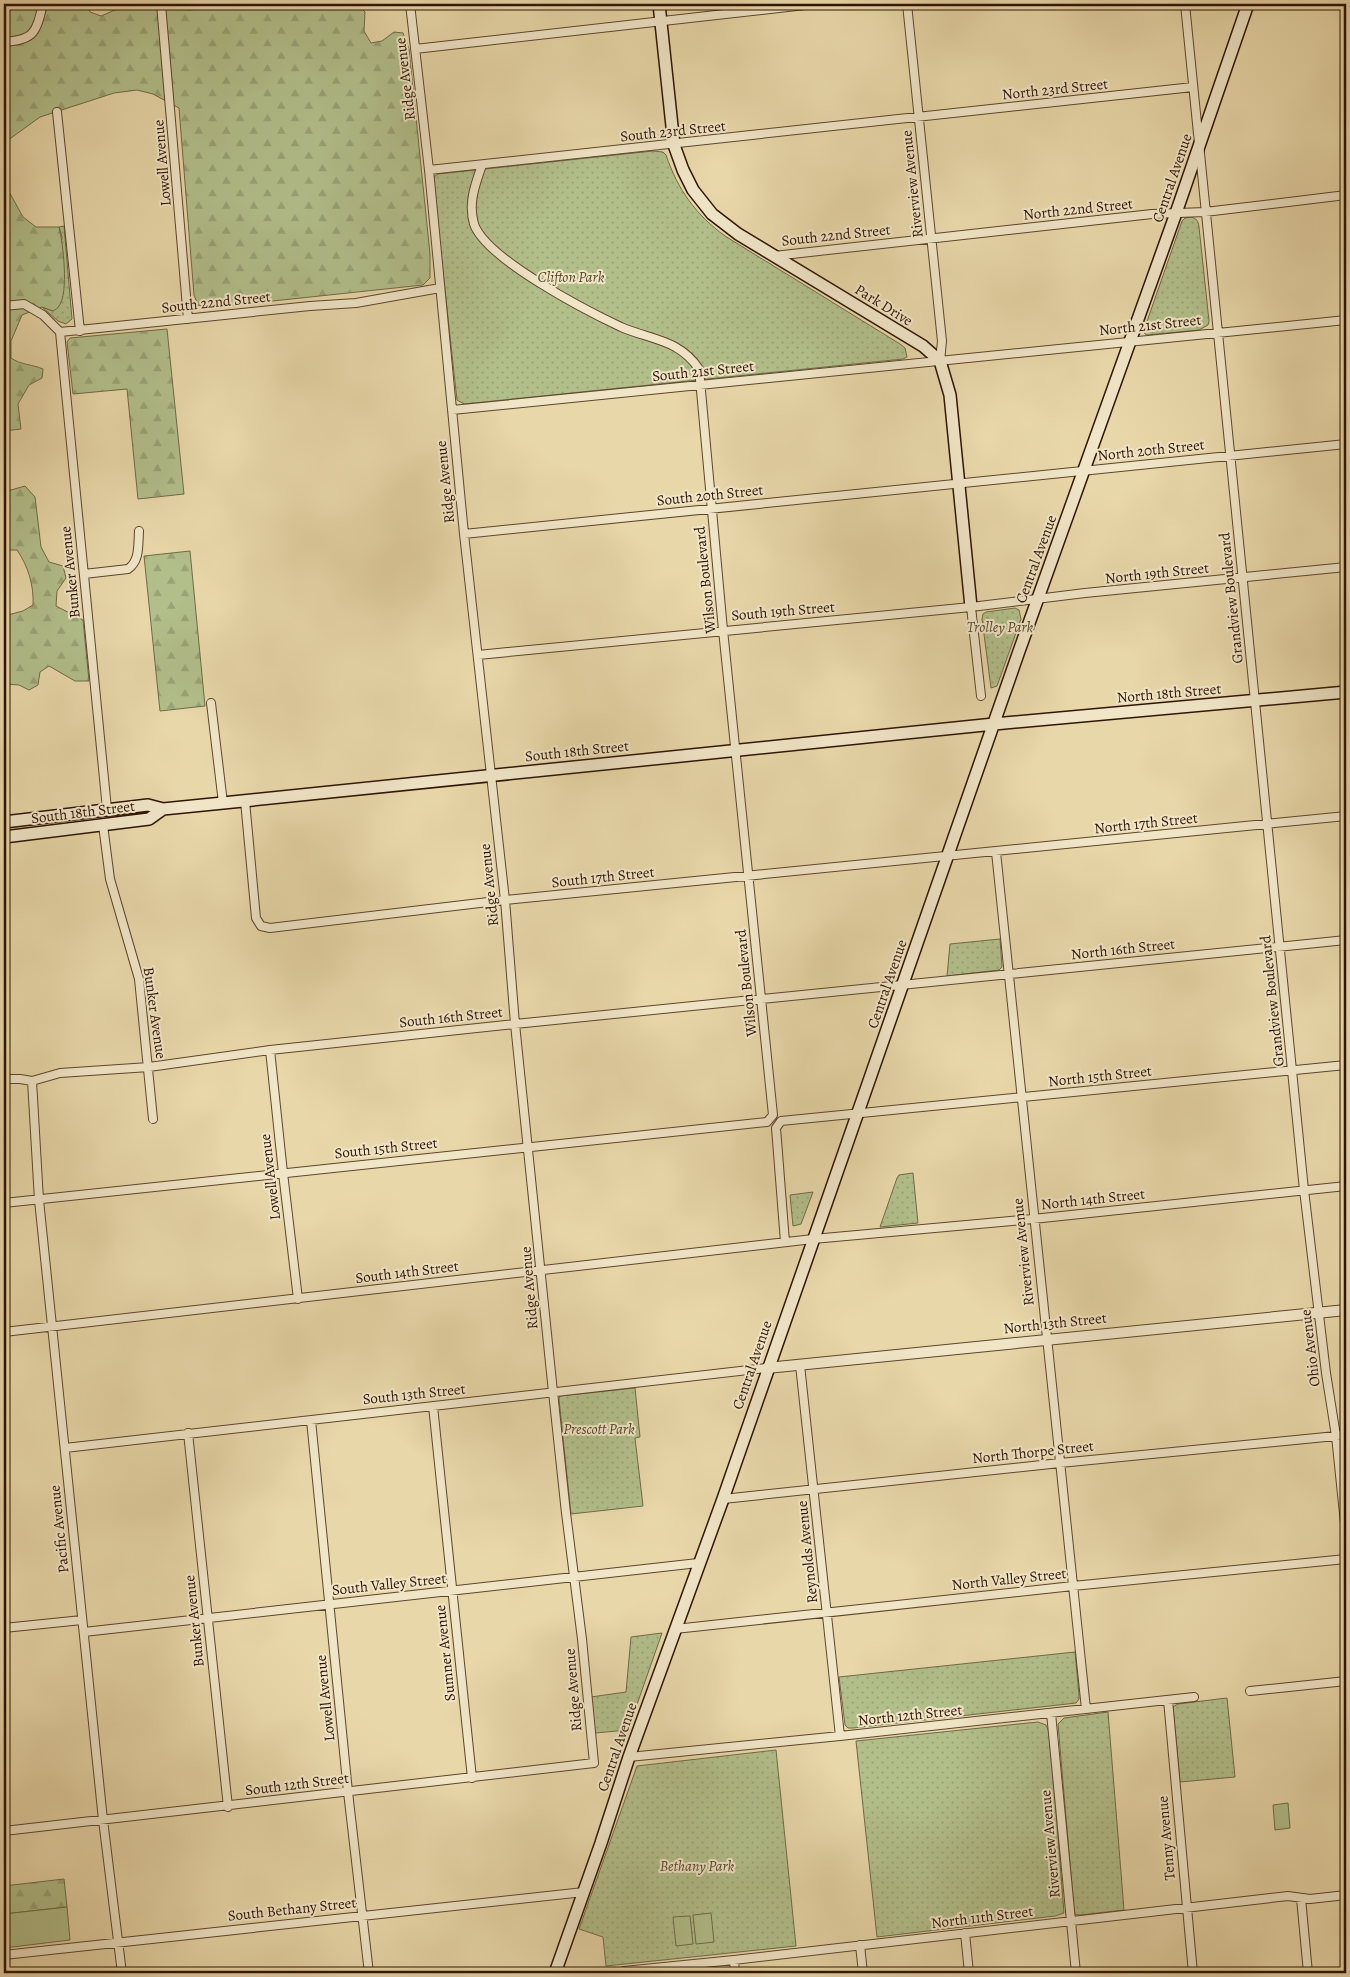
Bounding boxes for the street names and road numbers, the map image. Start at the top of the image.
street label: Ridge Avenue [390,36,420,122]
street label: North 23rd Street [1001,73,1109,105]
street label: South 23rd Street [619,116,727,146]
street label: Lowell Avenue [148,119,176,207]
street label: Riverview Avenue [896,129,928,239]
street label: Central Avenue [1147,131,1197,225]
street label: North 22nd Street [1022,193,1134,225]
street label: South 22nd Street [780,219,892,251]
street label: Park Drive [851,279,917,331]
street label: South 22nd Street [160,286,272,318]
street label: North 21st Street [1098,310,1202,340]
street label: South 21st Street [651,356,755,386]
street label: North 20th Street [1096,434,1206,466]
street label: Ridge Avenue [431,439,459,524]
street label: South 20th Street [656,479,764,511]
street label: Central Avenue [1011,512,1061,606]
street label: Wilson Boulevard [689,524,721,636]
street label: Bunker Avenue [55,525,85,619]
street label: Grandview Boulevard [1214,531,1248,664]
street label: North 19th Street [1104,558,1210,588]
street label: South 19th Street [730,597,836,625]
street label: North 18th Street [1116,678,1222,708]
street label: South 18th Street [524,736,630,766]
street label: South 18th Street [30,796,136,828]
street label: North 17th Street [1093,808,1199,838]
street label: Ridge Avenue [475,842,503,927]
street label: South 17th Street [551,862,656,892]
street label: Wilson Boulevard [730,927,762,1039]
street label: North 16th Street [1070,934,1176,964]
street label: Grandview Boulevard [1255,934,1289,1067]
street label: Central Avenue [862,937,912,1031]
street label: Bunker Avenue [139,966,171,1060]
street label: South 16th Street [398,1002,504,1032]
street label: North 15th Street [1047,1061,1153,1091]
street label: Lowell Avenue [255,1132,285,1221]
street label: South 15th Street [333,1133,439,1163]
street label: North 14th Street [1040,1184,1146,1214]
street label: Riverview Avenue [1007,1197,1039,1307]
street label: Ridge Avenue [515,1245,543,1330]
street label: South 14th Street [354,1256,460,1288]
street label: North 13th Street [1002,1308,1108,1338]
street label: Ohio Avenue [1295,1308,1325,1388]
street label: Central Avenue [727,1318,777,1412]
street label: South 13th Street [362,1379,466,1409]
street label: North Thorpe Street [971,1436,1095,1468]
street label: Pacific Avenue [44,1484,74,1574]
street label: Reynolds Avenue [792,1499,822,1604]
street label: North Valley Street [951,1563,1067,1595]
street label: South Valley Street [331,1568,447,1600]
street label: Bunker Avenue [179,1574,209,1668]
street label: Sumner Avenue [430,1604,460,1702]
street label: Ridge Avenue [559,1647,587,1732]
street label: Lowell Avenue [310,1653,339,1742]
street label: Central Avenue [592,1700,642,1794]
street label: North 12th Street [857,1700,963,1730]
street label: South 12th Street [244,1768,350,1800]
street label: Riverview Avenue [1035,1789,1065,1899]
street label: Tenny Avenue [1152,1795,1180,1881]
street label: South Bethany Street [227,1892,357,1926]
street label: North 11th Street [930,1901,1034,1933]

